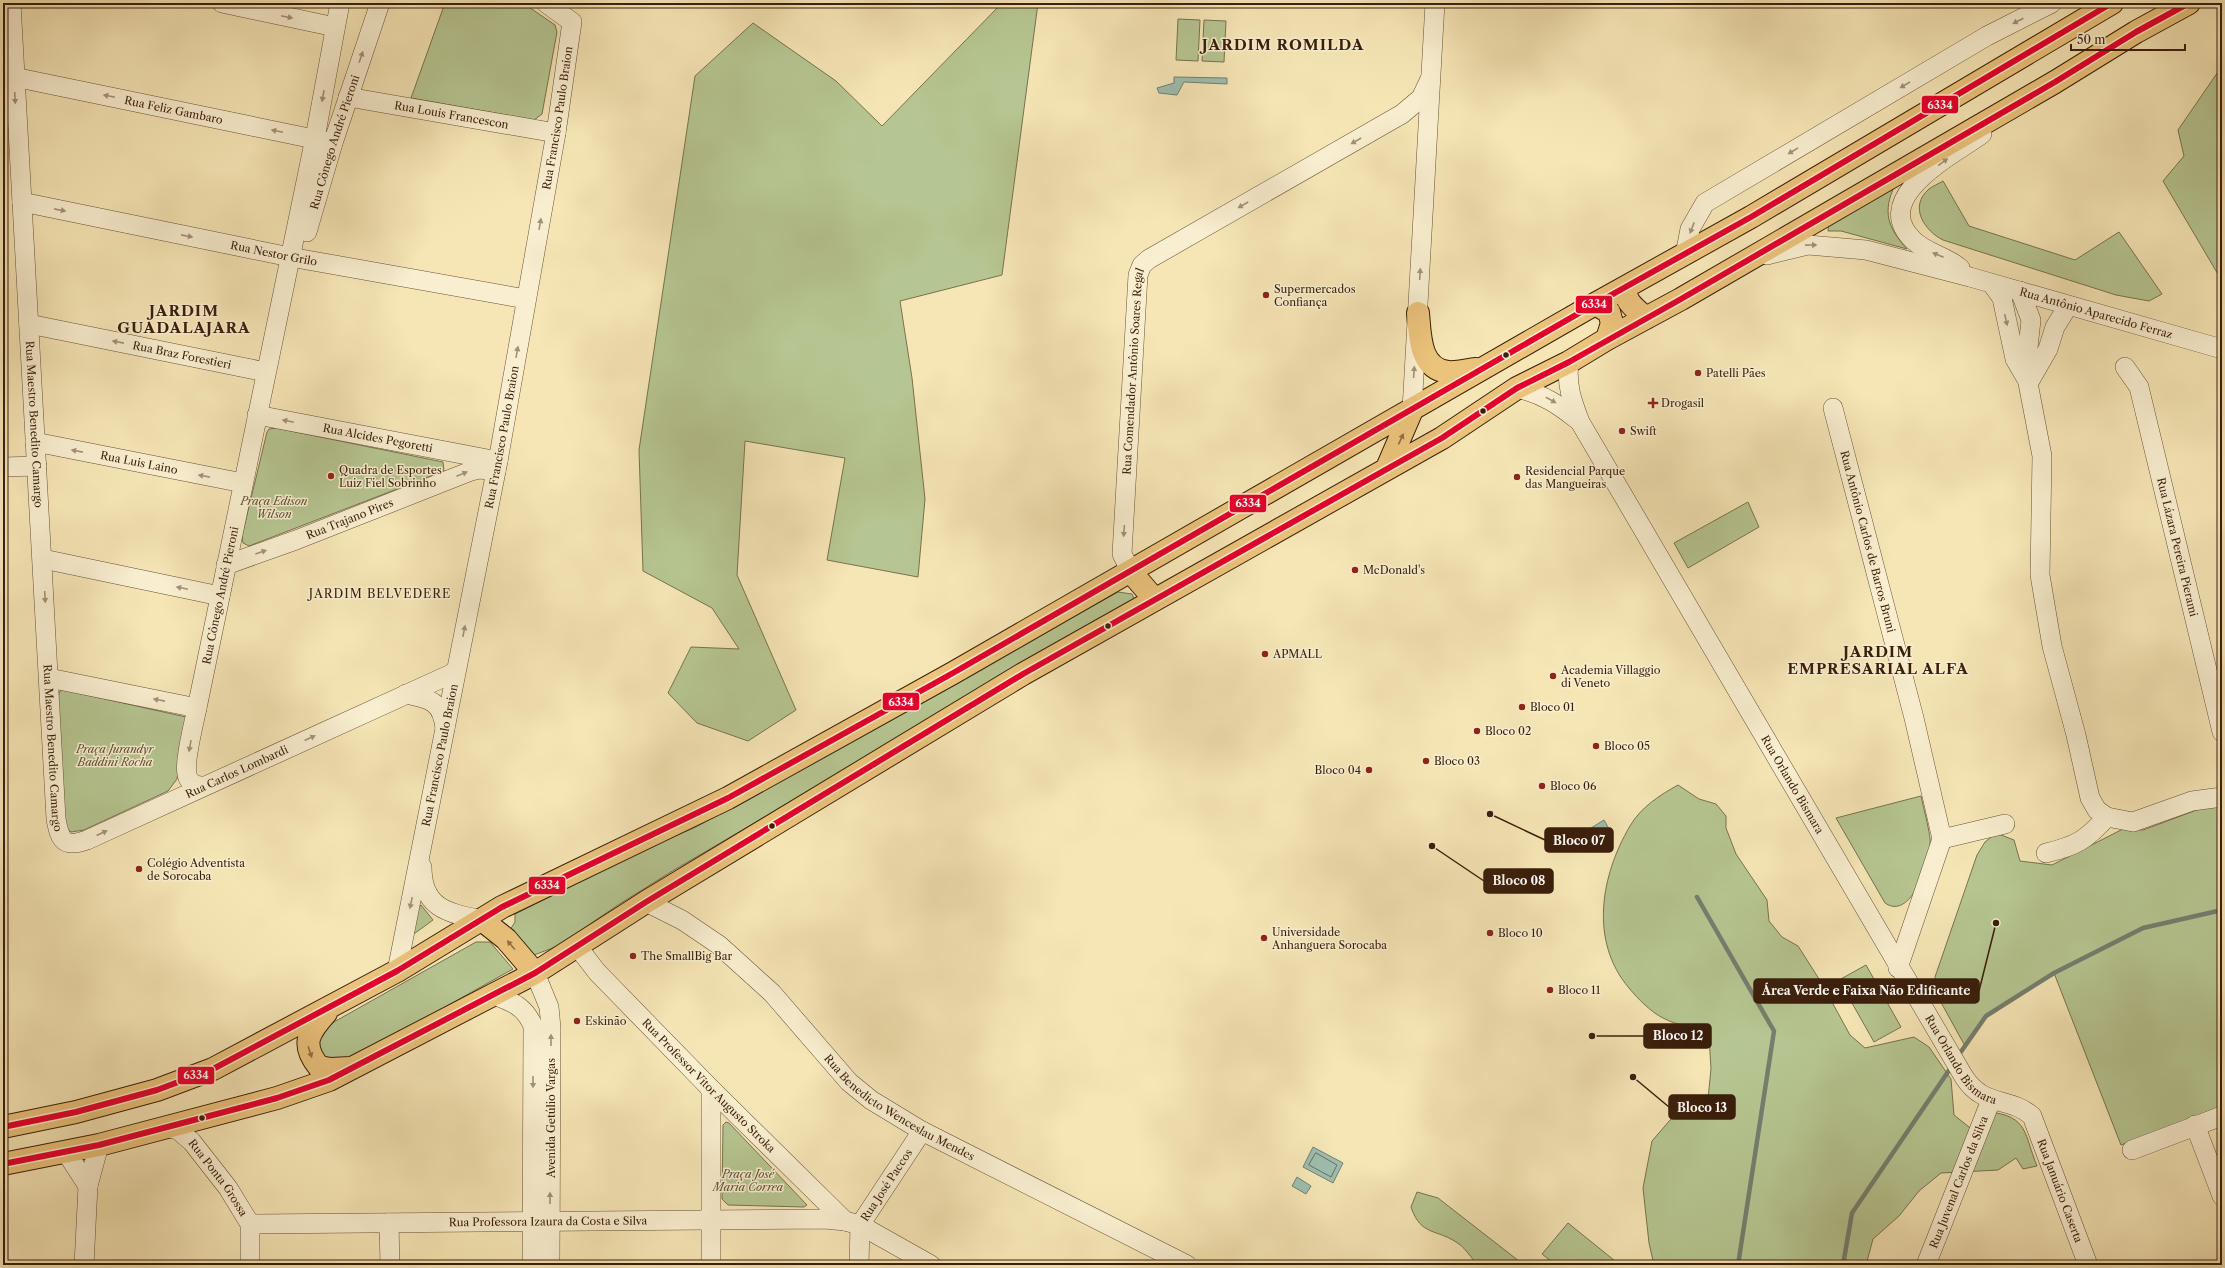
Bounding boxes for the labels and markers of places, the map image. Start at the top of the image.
place label: Supermercados Confiança [1274,282,1356,309]
marker: Supermercados Confiança [1261,290,1271,300]
unlabelled marker [1501,350,1511,360]
place label: Patelli Pães [1706,366,1766,380]
marker: Patelli Pães [1693,368,1703,378]
place label: Drogasil [1661,396,1705,410]
marker: Drogasil [1648,398,1658,408]
unlabelled marker [1478,406,1488,416]
place label: Swift [1630,424,1657,438]
marker: Swift [1617,426,1627,436]
place label: Quadra de Esportes Luiz Fiel Sobrinho [339,463,442,490]
place label: Residencial Parque das Mangueiras [1525,464,1625,491]
marker: Quadra de Esportes Luiz Fiel Sobrinho [326,471,336,481]
marker: Residencial Parque das Mangueiras [1512,472,1522,482]
place label: McDonald's [1363,563,1425,577]
marker: McDonald's [1350,565,1360,575]
unlabelled marker [1103,621,1113,631]
place label: APMALL [1272,647,1323,661]
marker: APMALL [1260,649,1270,659]
place label: Academia Villaggio di Veneto [1560,663,1661,690]
marker: Academia Villaggio di Veneto [1548,671,1558,681]
place label: Bloco 01 [1530,700,1575,714]
marker: Bloco 01 [1517,702,1527,712]
place label: Bloco 02 [1485,724,1531,738]
marker: Bloco 02 [1472,726,1482,736]
place label: Bloco 05 [1604,739,1650,753]
marker: Bloco 05 [1591,741,1601,751]
place label: Bloco 03 [1434,754,1480,768]
marker: Bloco 03 [1421,756,1431,766]
place label: Bloco 04 [1315,763,1361,777]
marker: Bloco 04 [1364,765,1374,775]
place label: Bloco 06 [1550,779,1597,793]
marker: Bloco 06 [1537,781,1547,791]
unlabelled marker [767,821,777,831]
callout: Bloco 07 [1545,828,1613,852]
place label: Colégio Adventista de Sorocaba [147,856,245,883]
marker: Colégio Adventista de Sorocaba [134,864,144,874]
callout: Bloco 08 [1484,869,1553,893]
place label: Universidade Anhanguera Sorocaba [1271,925,1387,952]
place label: Bloco 10 [1498,926,1543,940]
marker: Bloco 10 [1485,928,1495,938]
marker: Universidade Anhanguera Sorocaba [1259,933,1269,943]
place label: The SmallBig Bar [641,949,733,963]
marker: The SmallBig Bar [628,951,638,961]
callout: Área Verde e Faixa Não Edificante [1754,979,1979,1003]
place label: Bloco 11 [1558,983,1601,997]
marker: Bloco 11 [1545,985,1555,995]
place label: Eskinão [585,1014,627,1028]
marker: Eskinão [572,1016,582,1026]
callout: Bloco 12 [1644,1024,1711,1048]
callout: Bloco 13 [1669,1095,1735,1119]
unlabelled marker [197,1113,207,1123]

